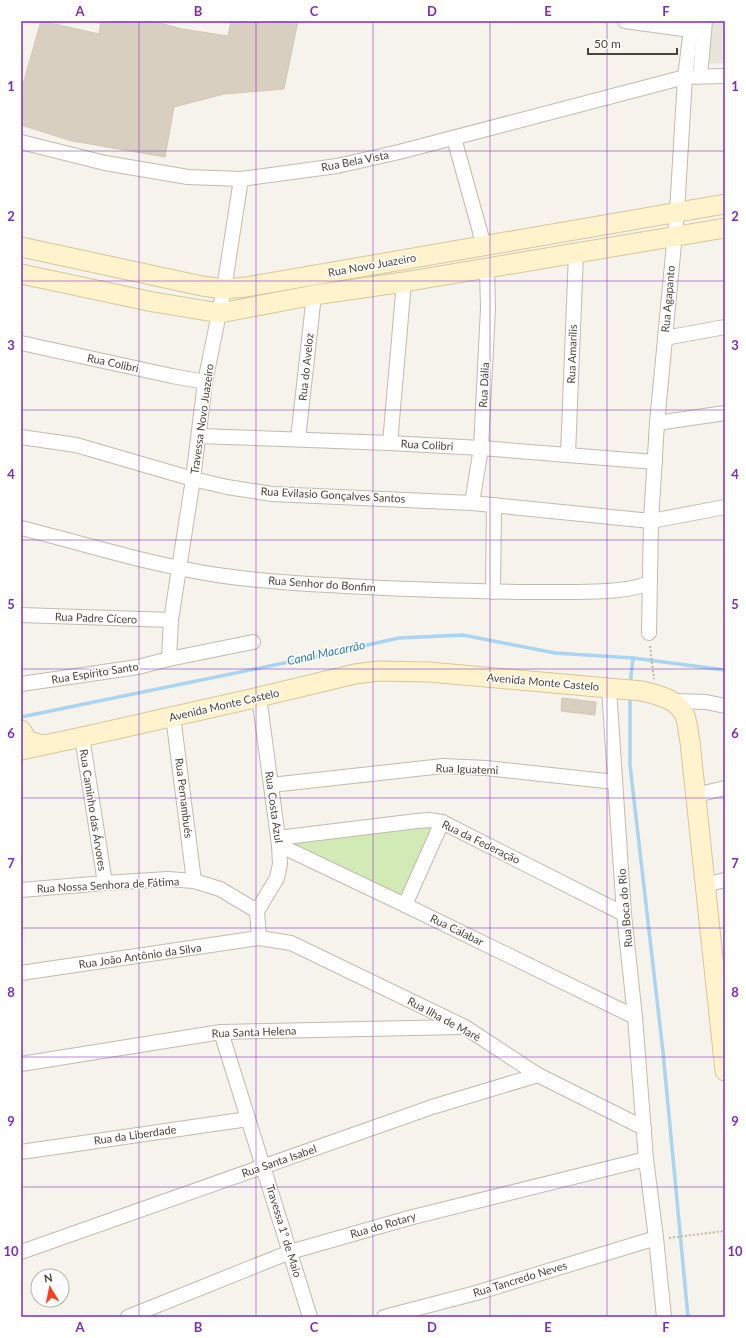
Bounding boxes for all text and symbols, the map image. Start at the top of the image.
text: A [74,3,85,19]
text: B [194,3,203,19]
text: C [310,3,319,19]
text: D [427,3,437,19]
text: E [544,3,552,19]
text: F [662,3,670,19]
scale bar [588,30,677,56]
text: 50 m [594,36,621,51]
text: 1 [7,78,15,94]
text: 1 [731,78,739,94]
street label: Rua Bela Vista [320,148,390,173]
text: 2 [7,208,15,224]
text: 2 [731,208,739,224]
street label: Rua Novo Juazeiro [327,250,417,279]
street label: Rua Agapanto [658,265,677,333]
street label: Rua Amarílis [564,324,579,384]
street label: Rua do Aveloz [295,332,316,401]
text: 3 [7,337,15,353]
text: 3 [731,337,739,353]
street label: Rua Colibri [86,351,141,374]
street label: Rua Dália [476,362,491,408]
street label: Travessa Novo Juazeiro [187,363,216,475]
street label: Rua Colibri [400,437,454,452]
text: 4 [7,466,15,482]
text: 4 [731,466,739,482]
street label: Rua Evilasio Gonçalves Santos [260,484,406,505]
street label: Rua Senhor do Bonfim [268,573,376,594]
text: 5 [7,596,15,612]
text: 5 [731,596,739,612]
street label: Rua Padre Cícero [55,610,137,625]
water label: Canal Macarrão [285,637,366,668]
street label: Rua Espírito Santo [50,659,139,686]
street label: Avenida Monte Castelo [486,670,600,693]
street label: Avenida Monte Castelo [168,686,280,724]
text: 6 [7,725,15,741]
text: 6 [731,725,739,741]
street label: Rua Caminho das Árvores [77,748,110,872]
street label: Rua Pernambués [173,757,196,839]
street label: Rua Iguatemi [435,761,499,776]
street label: Rua Costa Azul [263,770,286,844]
street label: Rua da Federação [440,817,522,866]
text: 7 [7,855,15,871]
text: 7 [731,855,739,871]
street label: Rua Boca do Rio [615,868,634,948]
street label: Rua Nossa Senhora de Fátima [36,874,180,895]
street label: Rua Calabar [428,911,486,948]
street label: Rua João Antônio da Silva [78,940,202,971]
text: 8 [7,984,15,1000]
text: 8 [731,984,739,1000]
street label: Rua Ilha de Maré [405,994,483,1043]
street label: Rua Santa Helena [211,1024,297,1039]
text: 9 [7,1113,15,1129]
text: 9 [731,1113,739,1129]
street label: Rua da Liberdade [93,1122,177,1147]
street label: Rua Santa Isabel [240,1142,318,1179]
street label: Travessa 1º de Maio [264,1183,305,1279]
street label: Rua do Rotary [348,1209,418,1240]
text: 10 [3,1243,19,1259]
text: 10 [727,1243,743,1259]
street label: Rua Tancredo Neves [471,1258,569,1299]
north arrow [30,1268,70,1308]
text: N [43,1271,53,1285]
text: A [74,1319,85,1335]
text: B [194,1319,203,1335]
text: C [310,1319,319,1335]
text: D [427,1319,437,1335]
text: E [544,1319,552,1335]
text: F [662,1319,670,1335]

